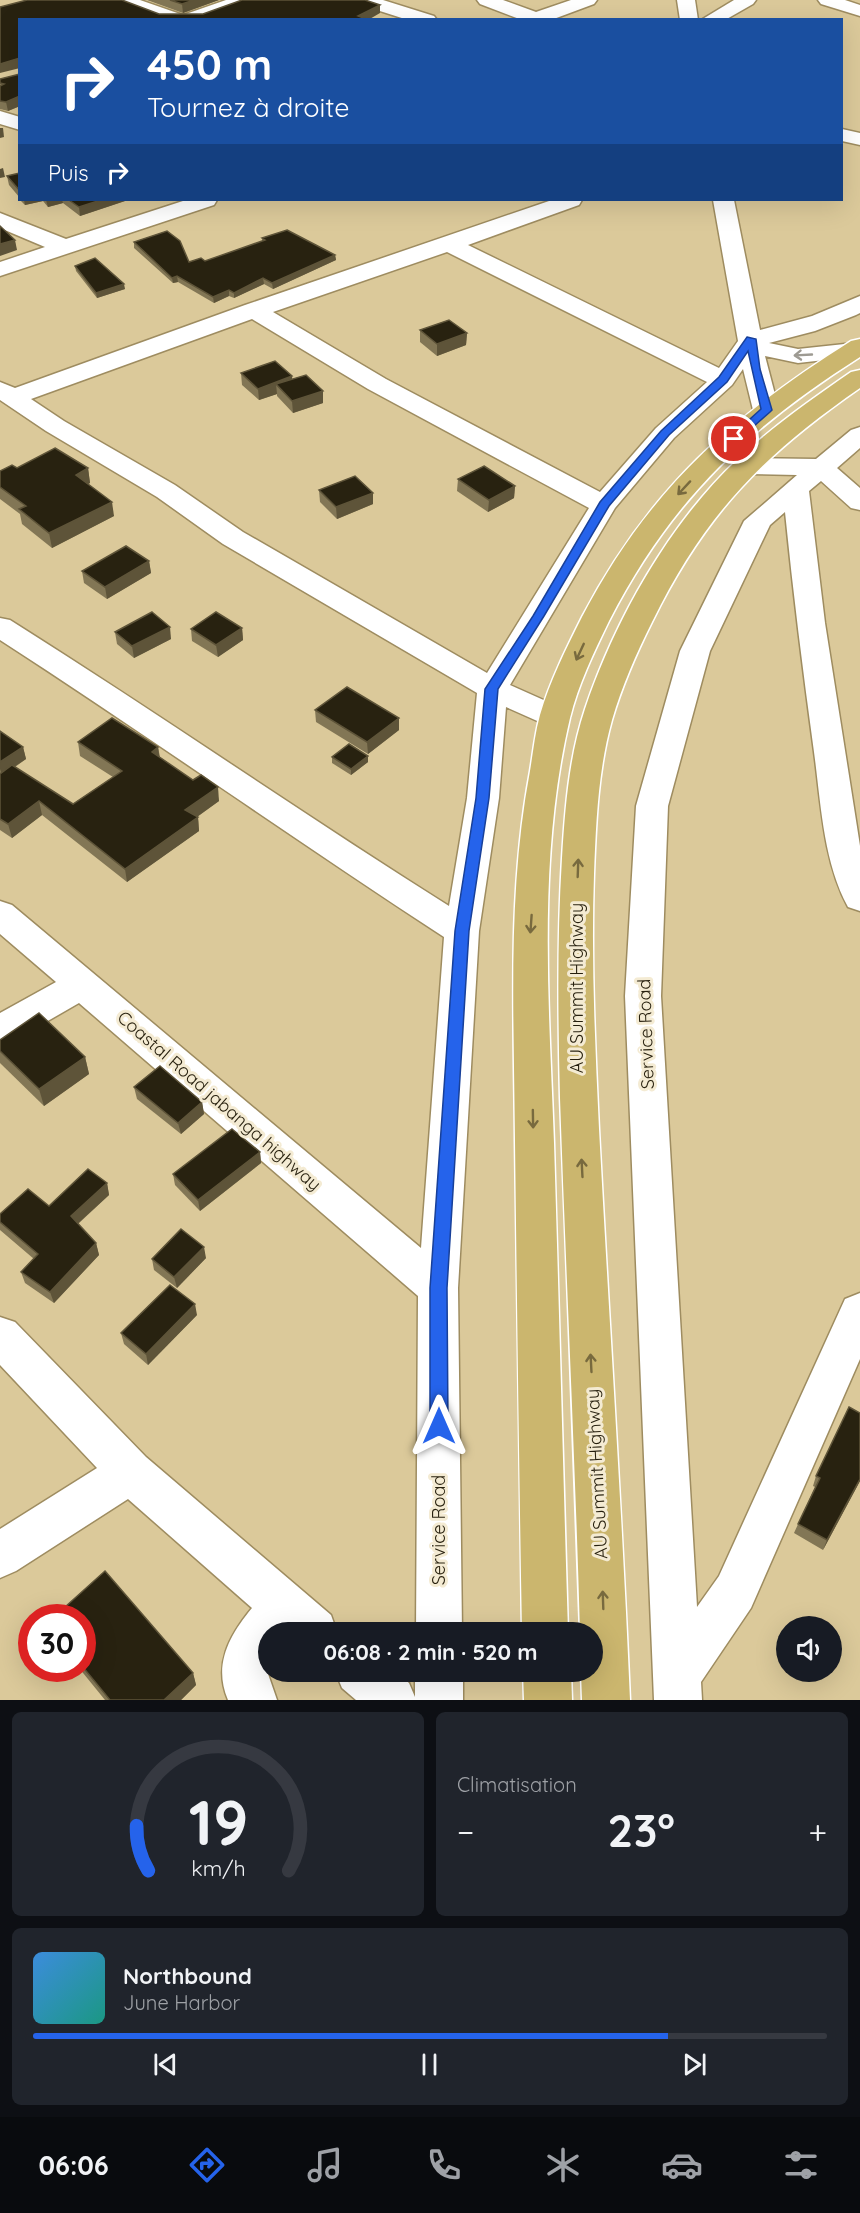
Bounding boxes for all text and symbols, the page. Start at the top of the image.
text: 450 m [147,38,272,91]
icon: right [48,42,126,120]
text: Tournez à droite [147,90,350,124]
icon: right [101,156,134,189]
text: Puis [48,159,89,187]
one-way arrow [793,349,813,360]
pin [708,413,759,464]
icon: arrive [717,422,750,455]
one-way arrow [677,480,691,495]
one-way arrow [574,642,585,660]
one-way arrow [572,859,583,879]
street label: AU Summit Highway [565,903,588,1073]
one-way arrow [525,914,536,934]
street label: Service Road [632,978,659,1090]
street label: Coastal Road jabanga highway [113,1006,326,1196]
one-way arrow [527,1109,538,1129]
one-way arrow [576,1159,587,1179]
one-way arrow [585,1353,596,1373]
street label: AU Summit Highway [581,1388,612,1560]
position arrow [407,1394,471,1458]
street label: Service Road [427,1475,450,1585]
one-way arrow [598,1590,609,1610]
speed limit sign: 30 [18,1604,96,1682]
map controls [776,1616,842,1682]
button: sound [776,1616,842,1682]
text: 06:08 · 2 min · 520 m [323,1638,538,1666]
text: Climatisation [457,1772,577,1797]
text: 19 [188,1783,248,1861]
text: 23° [608,1802,675,1858]
text: − [457,1811,474,1852]
text: + [808,1811,827,1852]
text: km/h [191,1855,245,1881]
text: Northbound [123,1962,252,1990]
text: June Harbor [123,1990,240,2015]
icon: previous [149,2048,182,2081]
icon: pause [413,2048,446,2081]
icon: next [678,2048,711,2081]
icon: directions [186,2144,228,2186]
icon: music [304,2144,346,2186]
icon: phone [423,2144,465,2186]
icon: climate [542,2144,584,2186]
icon: car [661,2144,703,2186]
icon: filters [780,2144,822,2186]
text: 06:06 [38,2148,109,2182]

